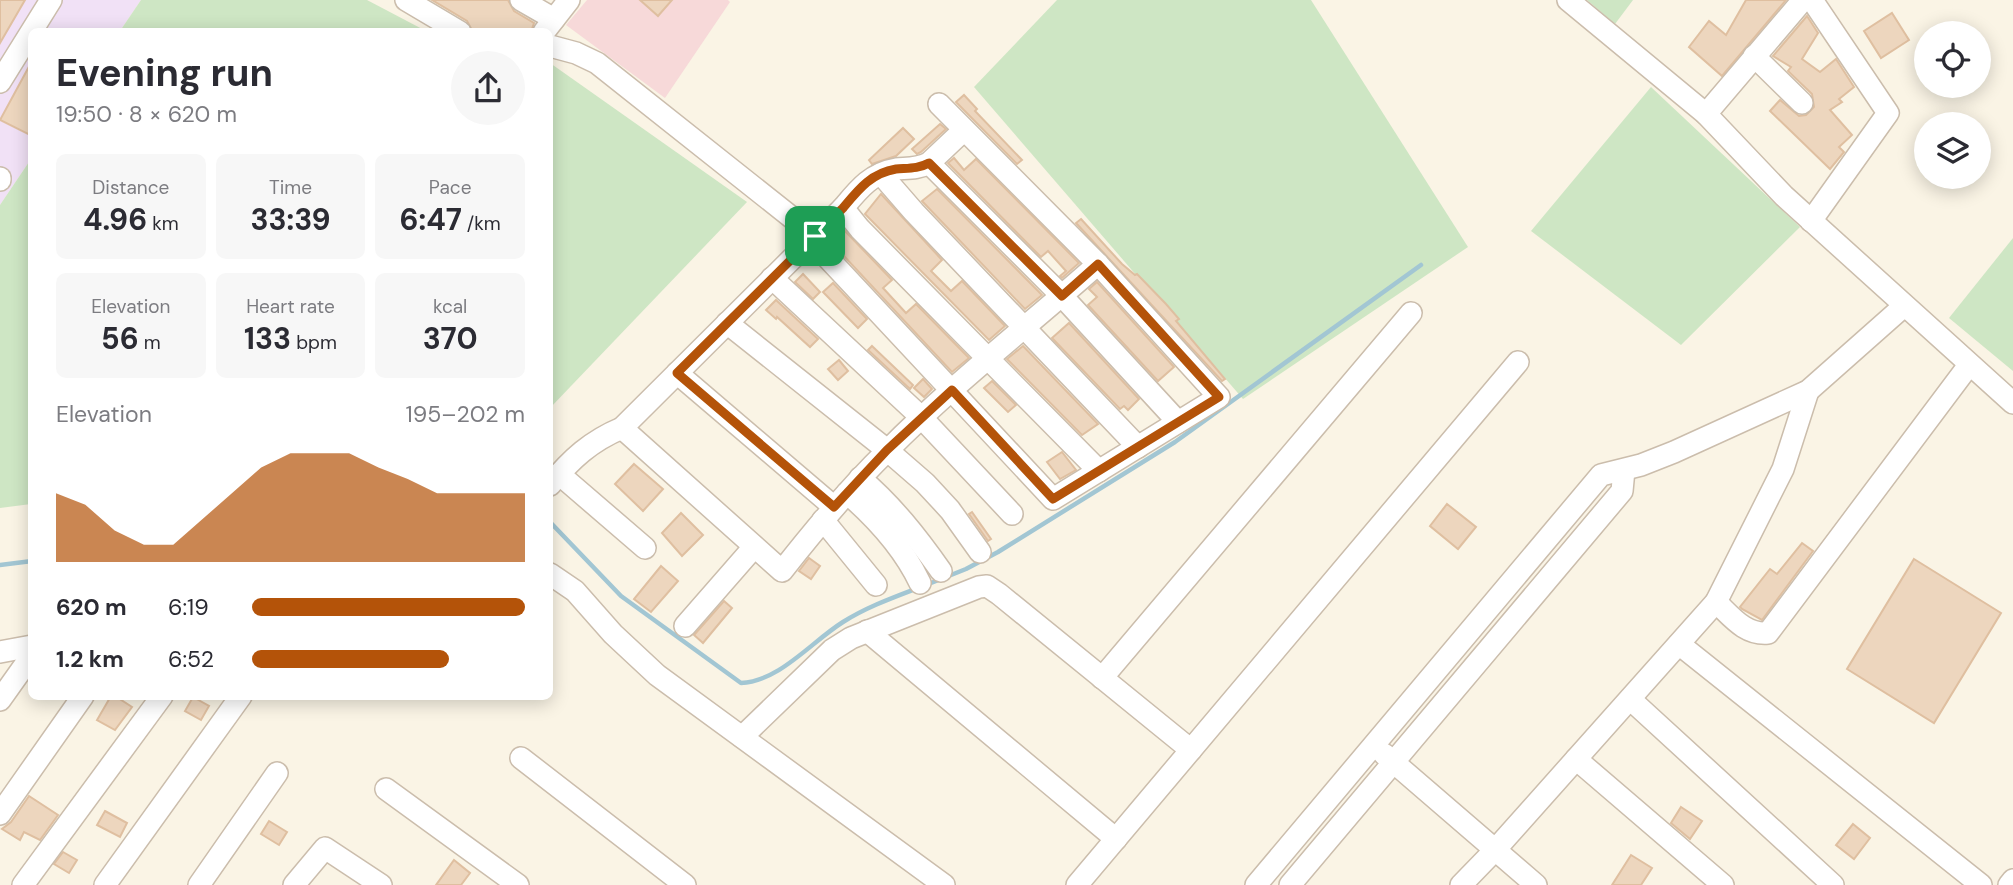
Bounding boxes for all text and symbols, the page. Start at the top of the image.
map controls [1914,21,1991,189]
button: locate [1914,21,1991,98]
text: Evening run [56,48,273,98]
button: share [451,51,525,125]
text: 19:50 · 8 × 620 m [56,99,237,129]
button: layers [1914,112,1991,189]
text: Distance [92,175,169,200]
text: Time [269,175,312,200]
text: Pace [429,175,471,200]
text: 4.96 [83,200,147,239]
text: 33:39 [250,200,331,239]
text: 6:47 [400,200,462,239]
pin [785,206,845,266]
text: km [147,211,179,236]
text: /km [462,211,501,236]
icon: arrive [796,217,834,255]
text: Elevation [91,294,170,319]
text: Heart rate [246,294,335,319]
text: kcal [433,294,467,319]
text: 56 [101,319,139,358]
text: 133 [244,319,291,358]
text: 370 [423,319,478,358]
text: m [139,330,161,355]
text: bpm [291,330,337,355]
text: Elevation [56,399,152,429]
text: 195–202 m [406,399,525,429]
text: 620 m [56,592,127,622]
text: 6:19 [168,592,209,622]
text: 1.2 km [56,644,124,674]
text: 6:52 [168,644,214,674]

